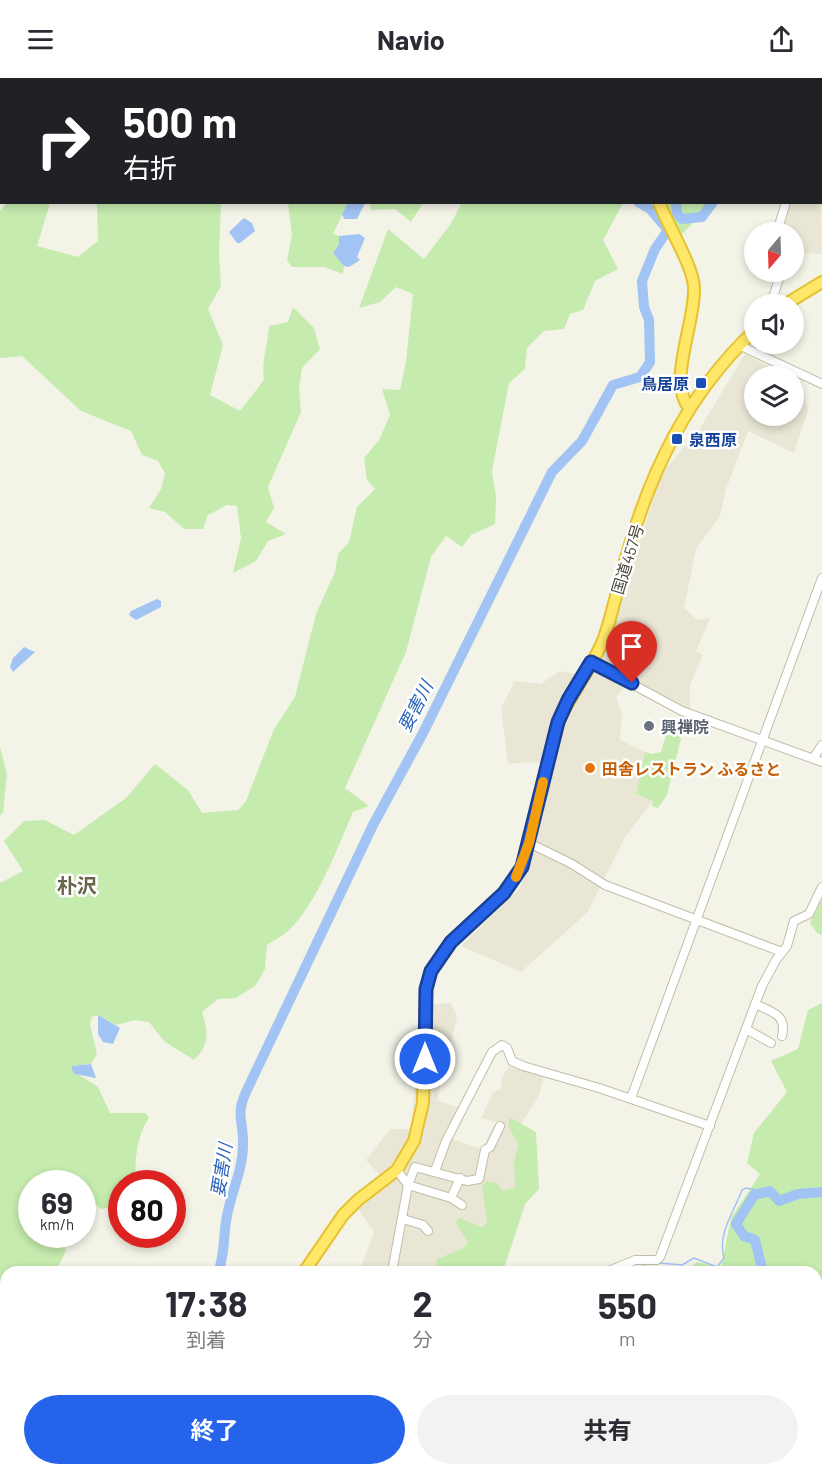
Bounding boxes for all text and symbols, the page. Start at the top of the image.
icon: menu [24,23,57,56]
text: Navio [377,23,445,55]
icon: share [765,23,798,56]
text: 500 m [123,96,237,146]
icon: right [24,102,102,180]
text: 右折 [123,151,177,183]
north arrow [744,222,804,282]
map controls [744,222,804,426]
button: sound [744,294,804,354]
button: layers [744,366,804,426]
place label: 鳥居原 [641,374,689,393]
marker: 鳥居原 [694,376,708,390]
place label: 泉西原 [689,430,737,449]
marker: 泉西原 [670,432,684,446]
street label: 国道457号 [607,522,647,596]
pin [606,621,657,683]
icon: arrive [615,630,648,663]
water label: 要害川 [393,675,438,735]
place label: 興禅院 [661,717,709,736]
marker: 興禅院 [642,719,656,733]
place label: 田舎レストラン ふるさと [602,759,781,778]
marker: 田舎レストラン ふるさと [583,761,597,775]
district label: 朴沢 [57,873,97,897]
position arrow [393,1027,457,1091]
water label: 要害川 [206,1140,236,1198]
speed limit sign: 80 [108,1170,186,1248]
text: 69 [41,1184,73,1220]
text: km/h [40,1215,74,1233]
text: 17:38 [165,1281,248,1324]
text: 2 [413,1281,433,1324]
text: 550 [598,1283,657,1326]
text: m [619,1326,636,1350]
text: 到着 [186,1327,226,1351]
text: 分 [413,1327,433,1351]
button: 終了 [24,1395,405,1464]
button: 共有 [417,1395,798,1464]

